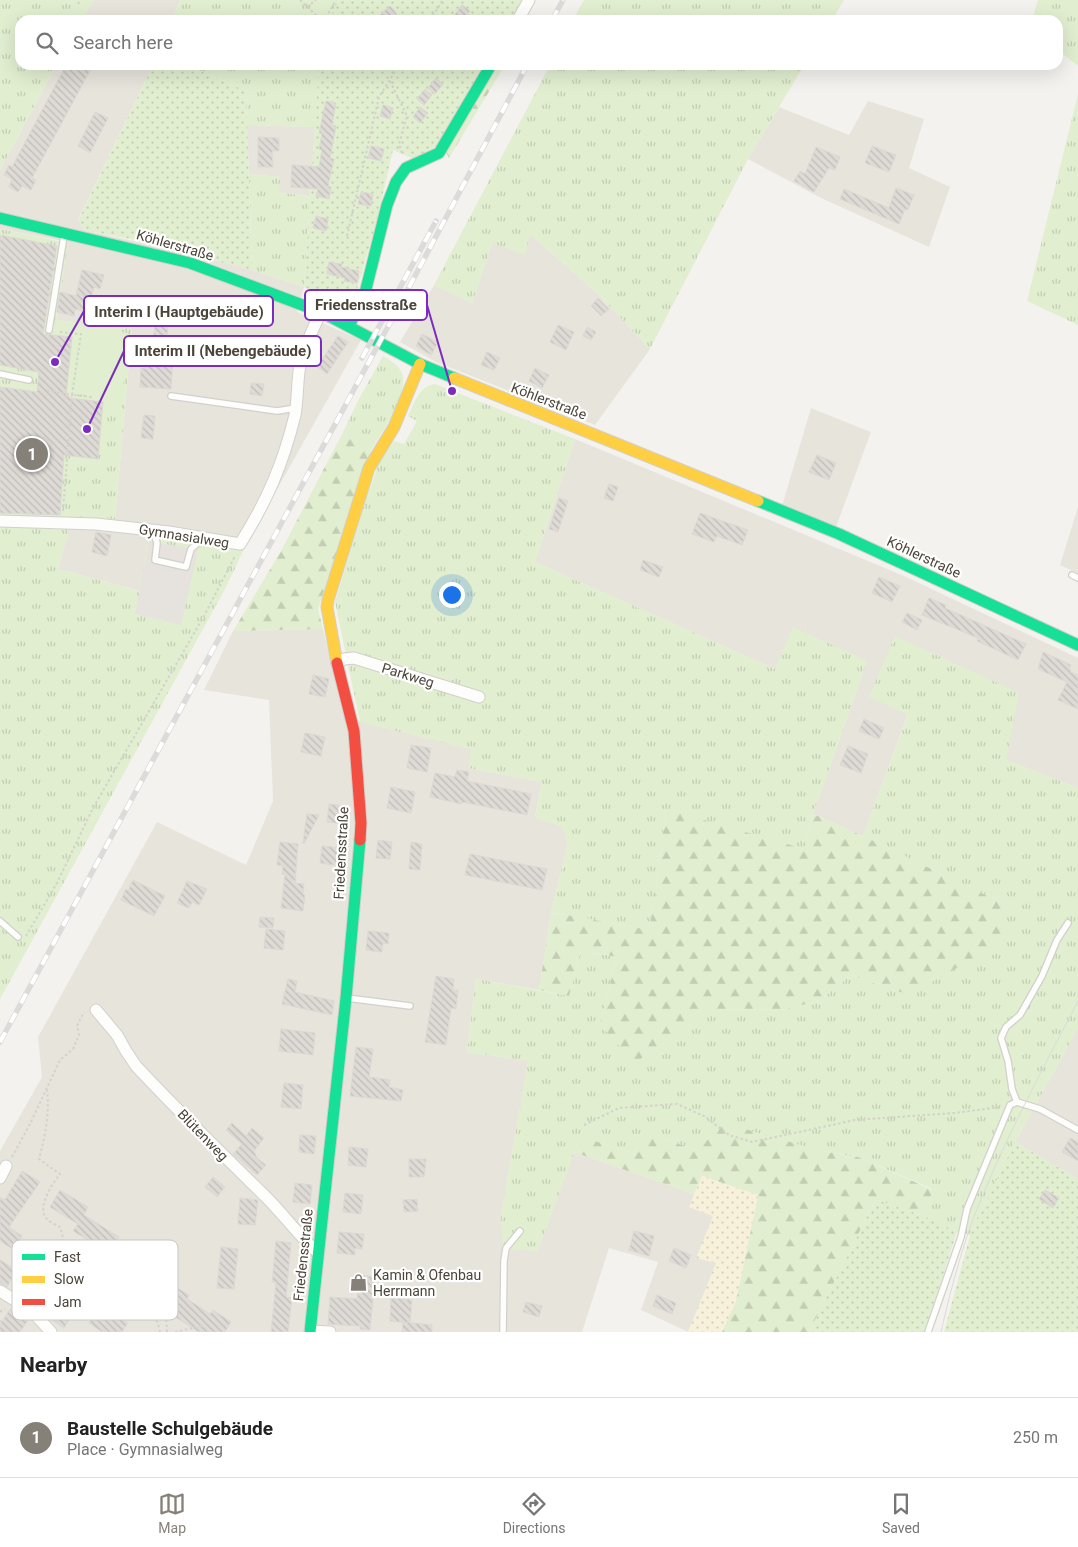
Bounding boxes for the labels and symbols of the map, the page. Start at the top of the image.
street label: Köhlerstraße [135,226,215,264]
callout: Friedensstraße [305,290,427,320]
callout: Interim I (Hauptgebäude) [84,296,273,326]
text: Friedensstraße [315,296,417,314]
text: Interim I (Hauptgebäude) [94,303,264,321]
callout: Interim II (Nebengebäude) [124,336,321,366]
text: Interim II (Nebengebäude) [135,342,311,360]
street label: Köhlerstraße [509,379,589,423]
pin: 1 [16,435,48,473]
street label: Gymnasialweg [138,521,230,551]
street label: Köhlerstraße [885,533,963,581]
your location [439,582,465,608]
street label: Parkweg [380,659,436,691]
street label: Friedensstraße [331,806,351,900]
street label: Blütenweg [175,1106,231,1164]
street label: Friedensstraße [290,1208,316,1302]
legend [12,1240,178,1320]
text: Fast [54,1249,81,1265]
place label: Kamin & Ofenbau Herrmann [373,1267,481,1299]
text: Slow [54,1271,85,1287]
shop icon: Kamin & Ofenbau Herrmann [349,1273,369,1293]
text: Jam [54,1294,82,1310]

